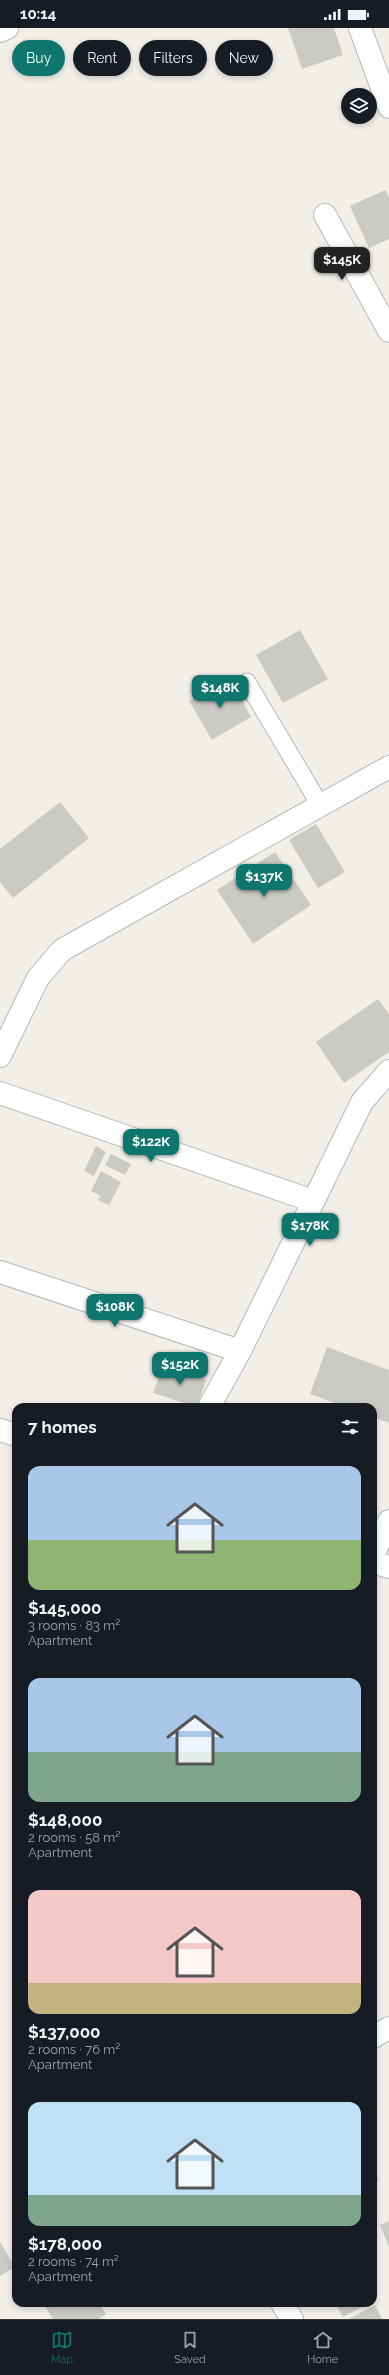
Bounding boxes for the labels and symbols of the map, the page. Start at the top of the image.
pin: $145K [314,247,370,281]
pin: $148K [192,675,248,709]
pin: $137K [236,864,292,898]
pin: $122K [123,1129,179,1163]
pin: $178K [282,1213,338,1247]
pin: $108K [87,1294,143,1328]
pin: $152K [152,1352,208,1386]

